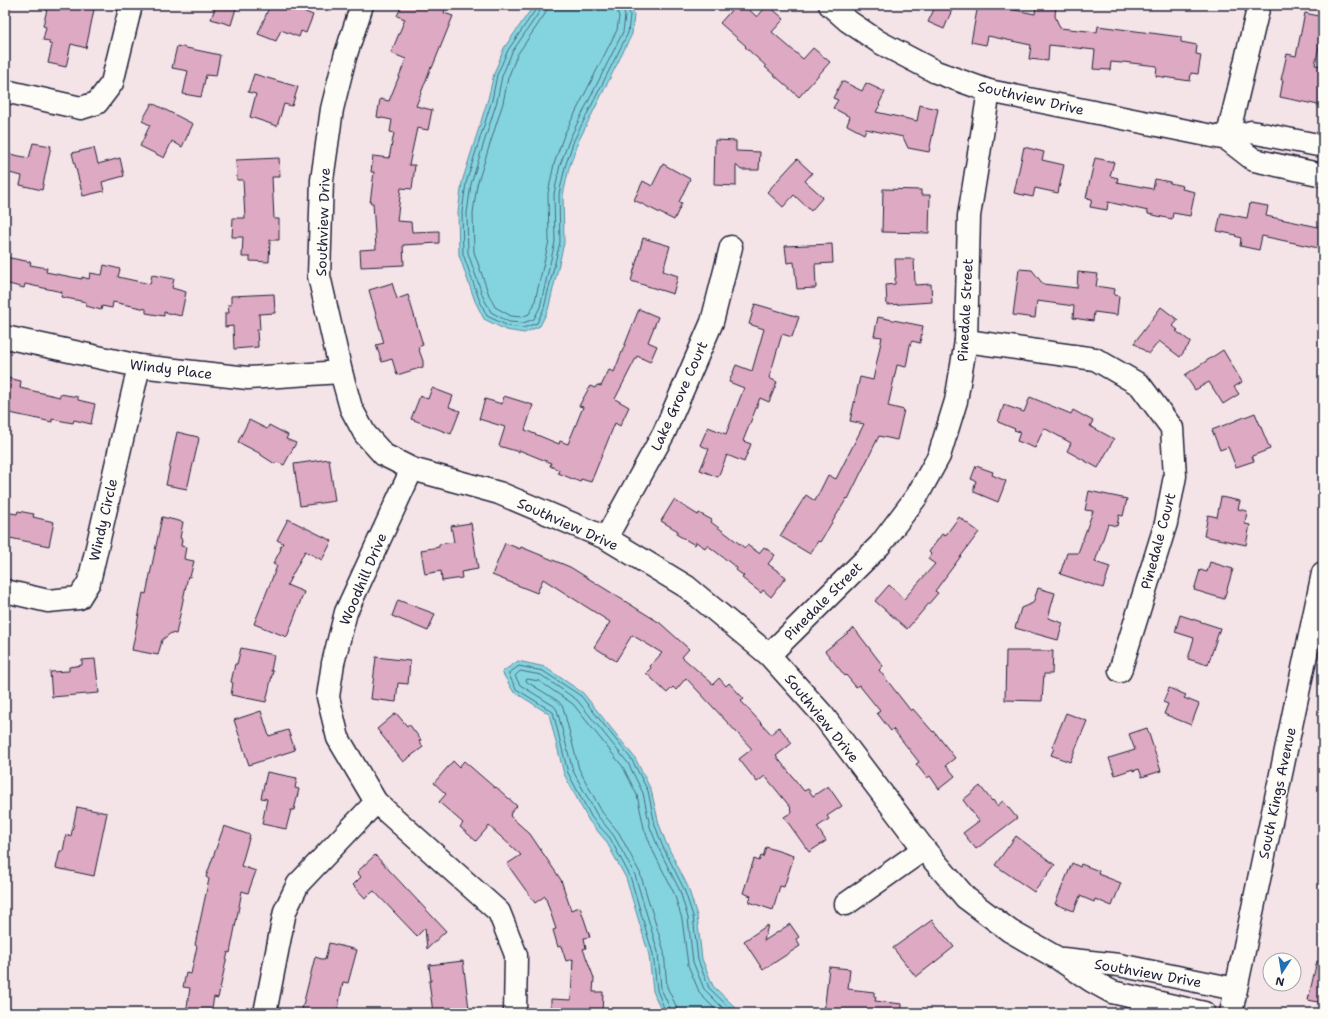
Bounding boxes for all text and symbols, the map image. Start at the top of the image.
street label: Southview Drive [976,77,1086,119]
street label: Southview Drive [312,167,334,277]
street label: Pinedale Street [953,258,977,362]
street label: Lake Grove Court [647,338,711,454]
street label: Windy Place [129,355,213,383]
street label: Windy Circle [85,477,121,563]
street label: Pinedale Court [1136,491,1180,591]
street label: Southview Drive [515,494,621,554]
street label: Woodhill Drive [335,530,391,628]
street label: Pinedale Street [780,558,866,644]
street label: Southview Drive [781,670,863,766]
street label: South Kings Avenue [1254,725,1300,860]
north arrow [1262,952,1302,992]
street label: Southview Drive [1093,955,1203,991]
text: N [1274,973,1286,990]

